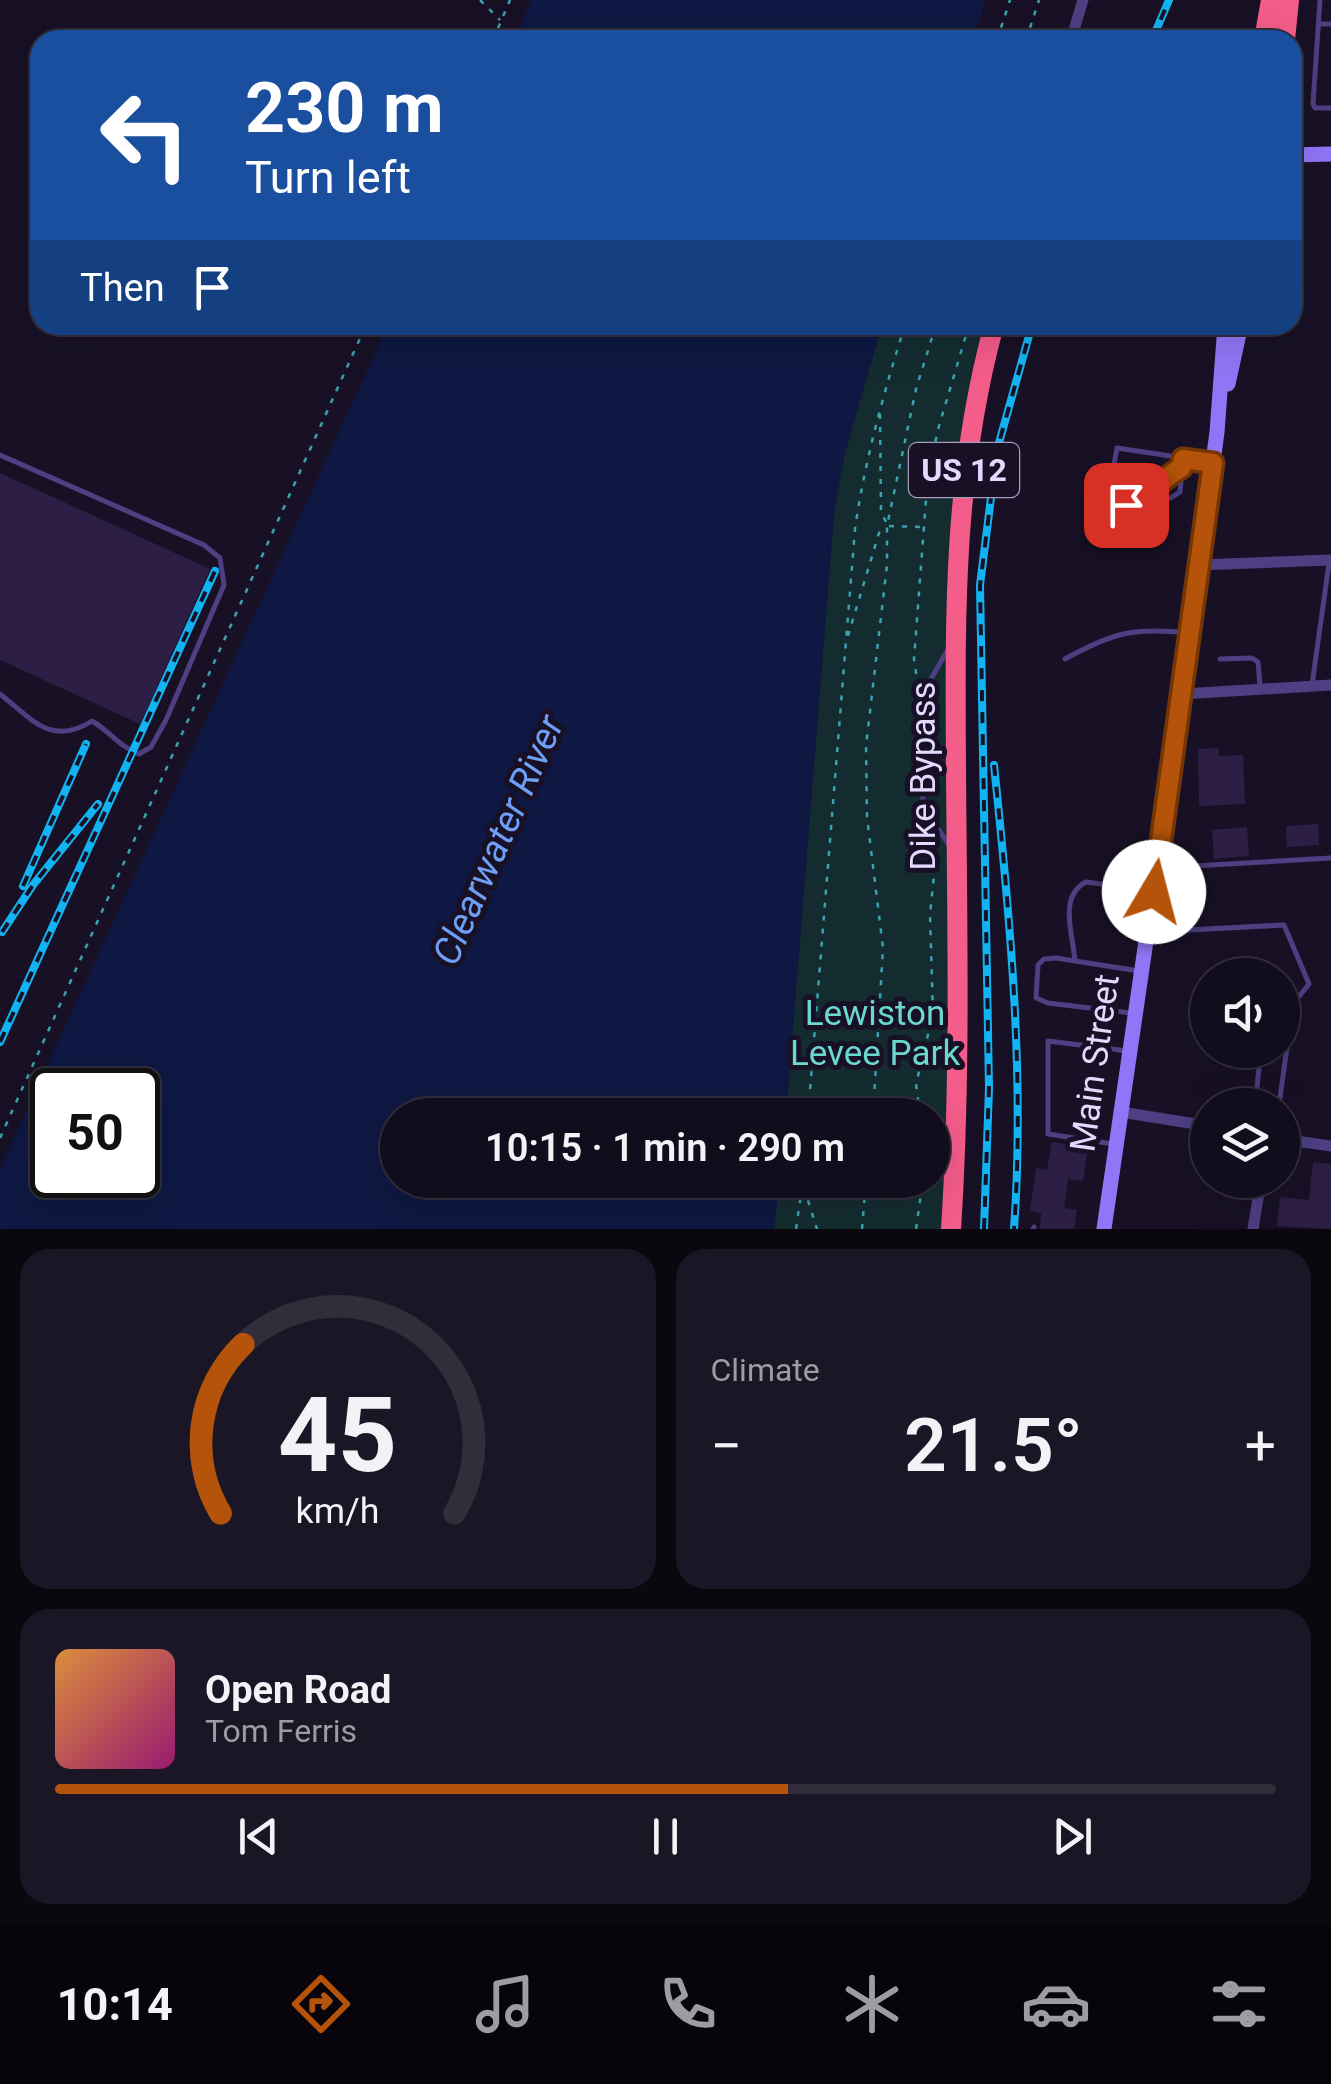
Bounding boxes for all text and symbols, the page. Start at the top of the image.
text: 230 m [245,67,444,149]
icon: left [80,70,210,200]
text: Turn left [245,151,411,204]
icon: arrive [185,260,240,315]
text: Then [80,266,165,310]
road number: US 12 [909,443,1019,497]
pin [1084,463,1169,548]
icon: arrive [1099,478,1154,533]
street label: Dike Bypass [903,681,944,871]
water label: Clearwater River [423,707,573,971]
position arrow [1102,840,1206,944]
map controls [1190,958,1300,1198]
button: sound [1190,958,1300,1068]
street label: Main Street [1062,972,1128,1154]
park label: Lewiston Levee Park [790,993,960,1074]
speed limit sign: 50 [30,1068,160,1198]
button: layers [1190,1088,1300,1198]
text: 10:15 · 1 min · 290 m [485,1126,845,1170]
text: Climate [711,1351,820,1389]
text: 45 [278,1375,397,1496]
text: 21.5° [904,1401,1083,1489]
text: − [711,1414,742,1478]
text: + [1245,1414,1276,1478]
text: km/h [296,1490,380,1532]
text: Open Road [205,1668,391,1712]
text: Tom Ferris [205,1712,357,1750]
icon: previous [231,1809,286,1864]
icon: pause [638,1809,693,1864]
icon: next [1045,1809,1100,1864]
icon: directions [286,1969,356,2039]
icon: music [470,1969,540,2039]
icon: phone [653,1969,723,2039]
icon: climate [837,1969,907,2039]
icon: car [1021,1969,1091,2039]
icon: filters [1204,1969,1274,2039]
text: 10:14 [57,1978,173,2031]

